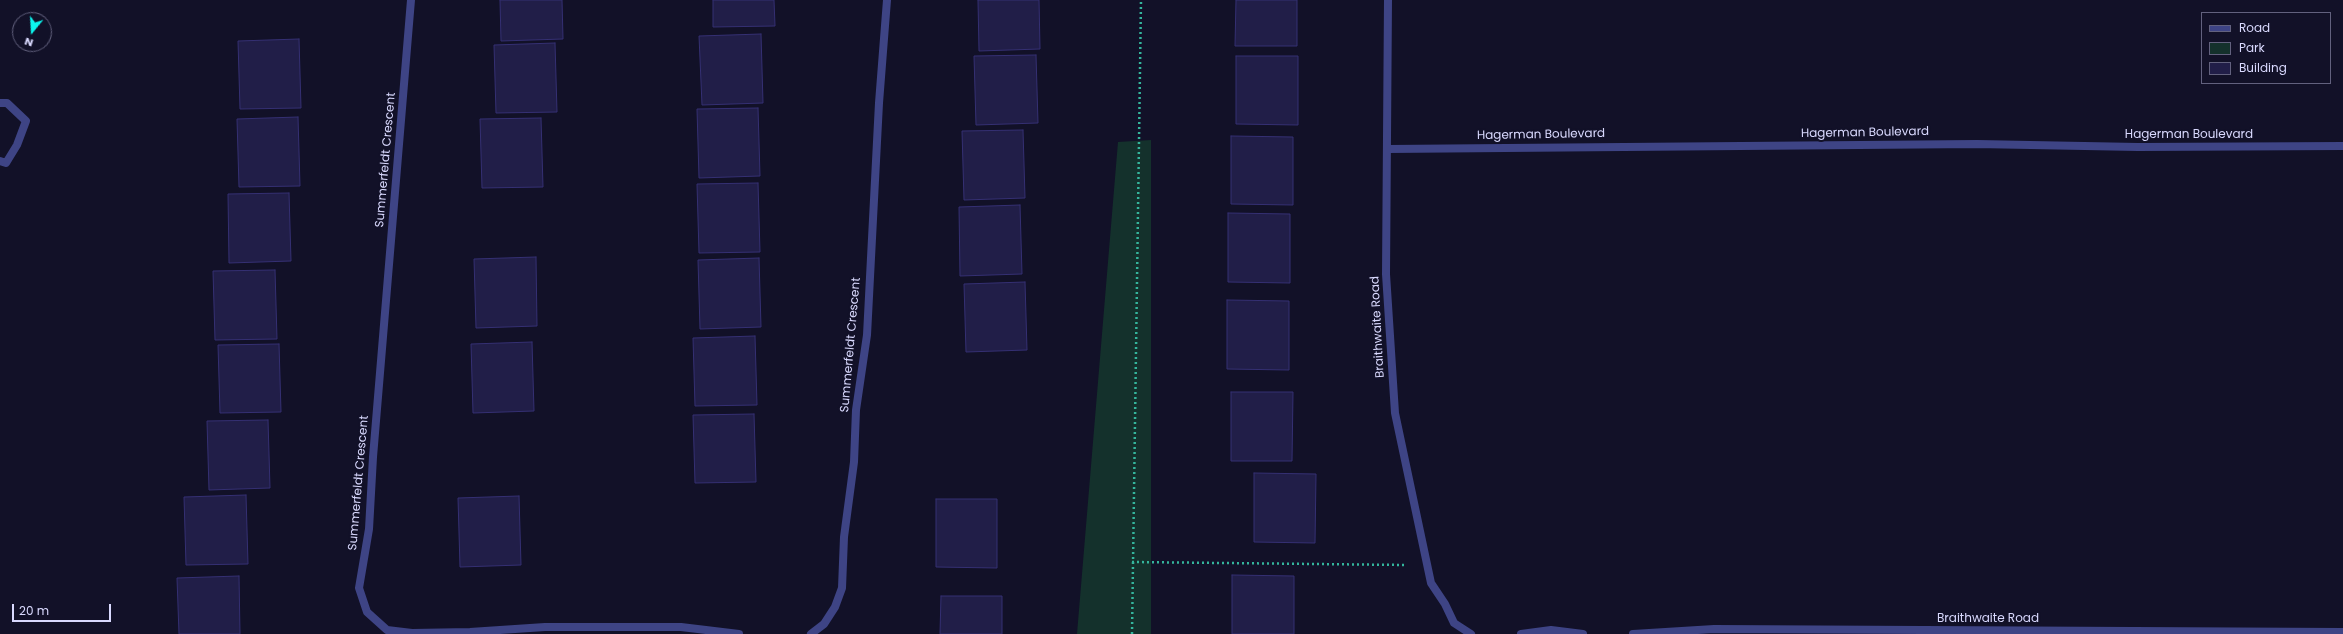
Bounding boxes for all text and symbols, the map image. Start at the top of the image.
north arrow [12,12,52,52]
legend [2201,12,2331,84]
text: Road [2239,19,2270,36]
text: N [22,34,35,51]
text: Park [2239,39,2265,56]
text: Building [2239,59,2287,76]
street label: Summerfeldt Crescent [373,92,399,228]
street label: Hagerman Boulevard [1801,125,1929,141]
street label: Hagerman Boulevard [1477,127,1605,143]
street label: Hagerman Boulevard [2125,128,2253,142]
street label: Braithwaite Road [1368,276,1388,378]
street label: Summerfeldt Crescent [838,277,864,413]
street label: Summerfeldt Crescent [346,415,372,551]
scale bar [14,596,113,622]
text: 20 m [19,602,49,619]
street label: Braithwaite Road [1937,612,2039,626]

